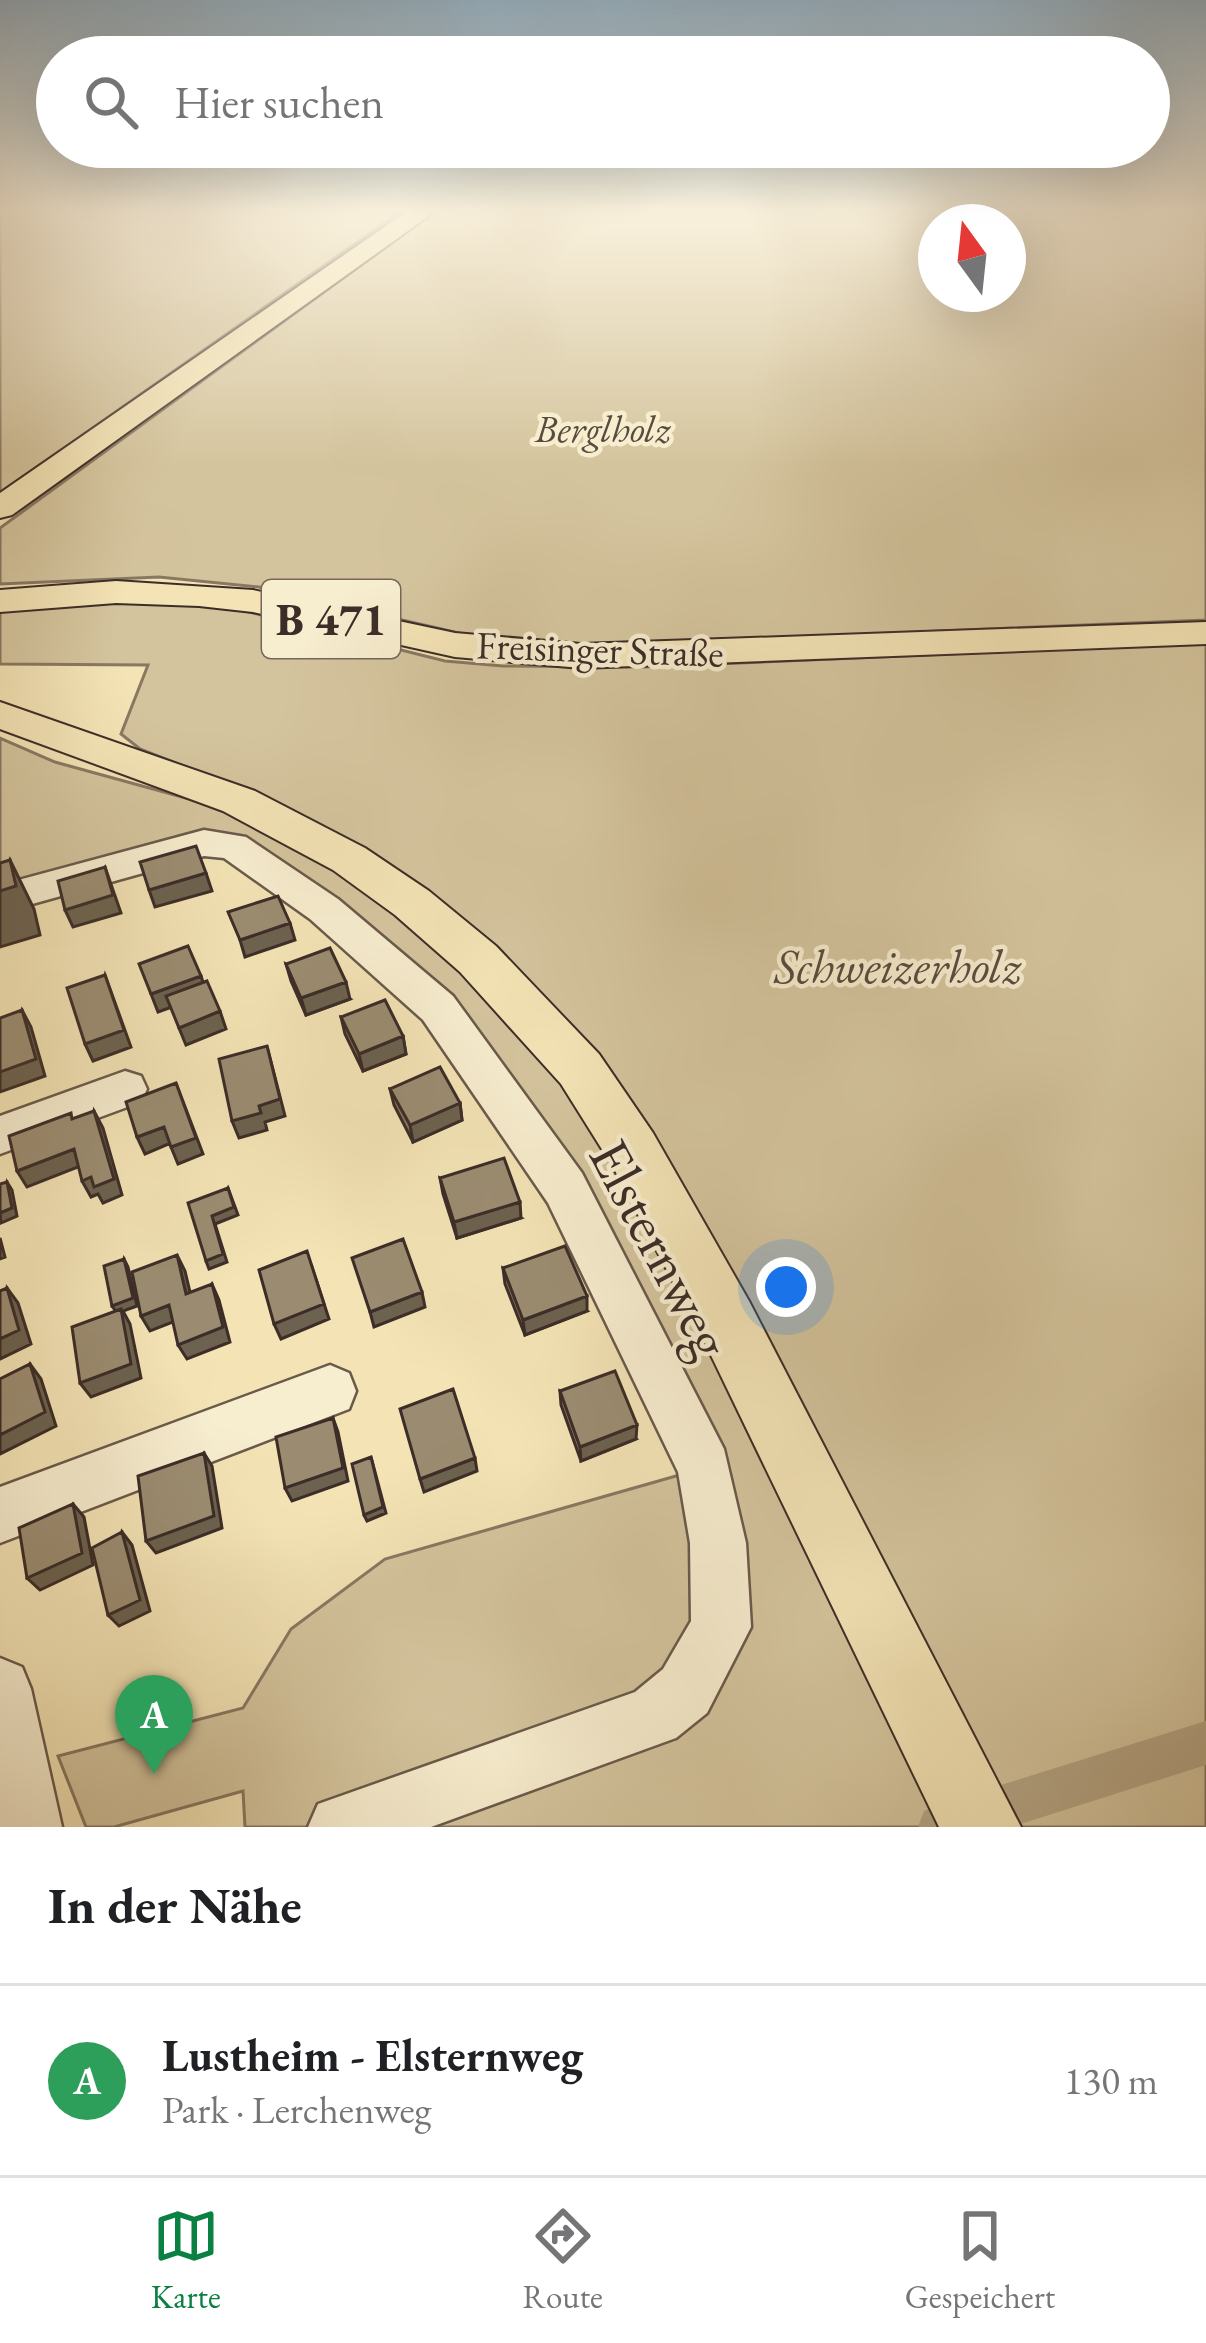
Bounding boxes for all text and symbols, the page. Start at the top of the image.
search box [36,36,1170,168]
icon: search [78,69,144,135]
text: Hier suchen [174,73,384,131]
north arrow [918,204,1026,312]
park label: Berglholz [534,403,671,454]
road number: B 471 [262,580,400,658]
street label: Freisinger Straße [476,619,724,679]
park label: Schweizerholz [773,935,1022,997]
street label: Elsternweg [573,1126,750,1371]
your location [756,1257,816,1317]
pin: A [115,1675,193,1774]
text: In der Nähe [48,1872,302,1938]
text: Lustheim - Elsternweg [162,2026,583,2084]
text: A [73,2055,101,2106]
text: 130 m [1064,2055,1158,2106]
text: Park · Lerchenweg [162,2084,432,2135]
tab: Karte [151,2203,221,2318]
tab: Route [523,2203,603,2318]
tab: Gespeichert [905,2203,1055,2318]

